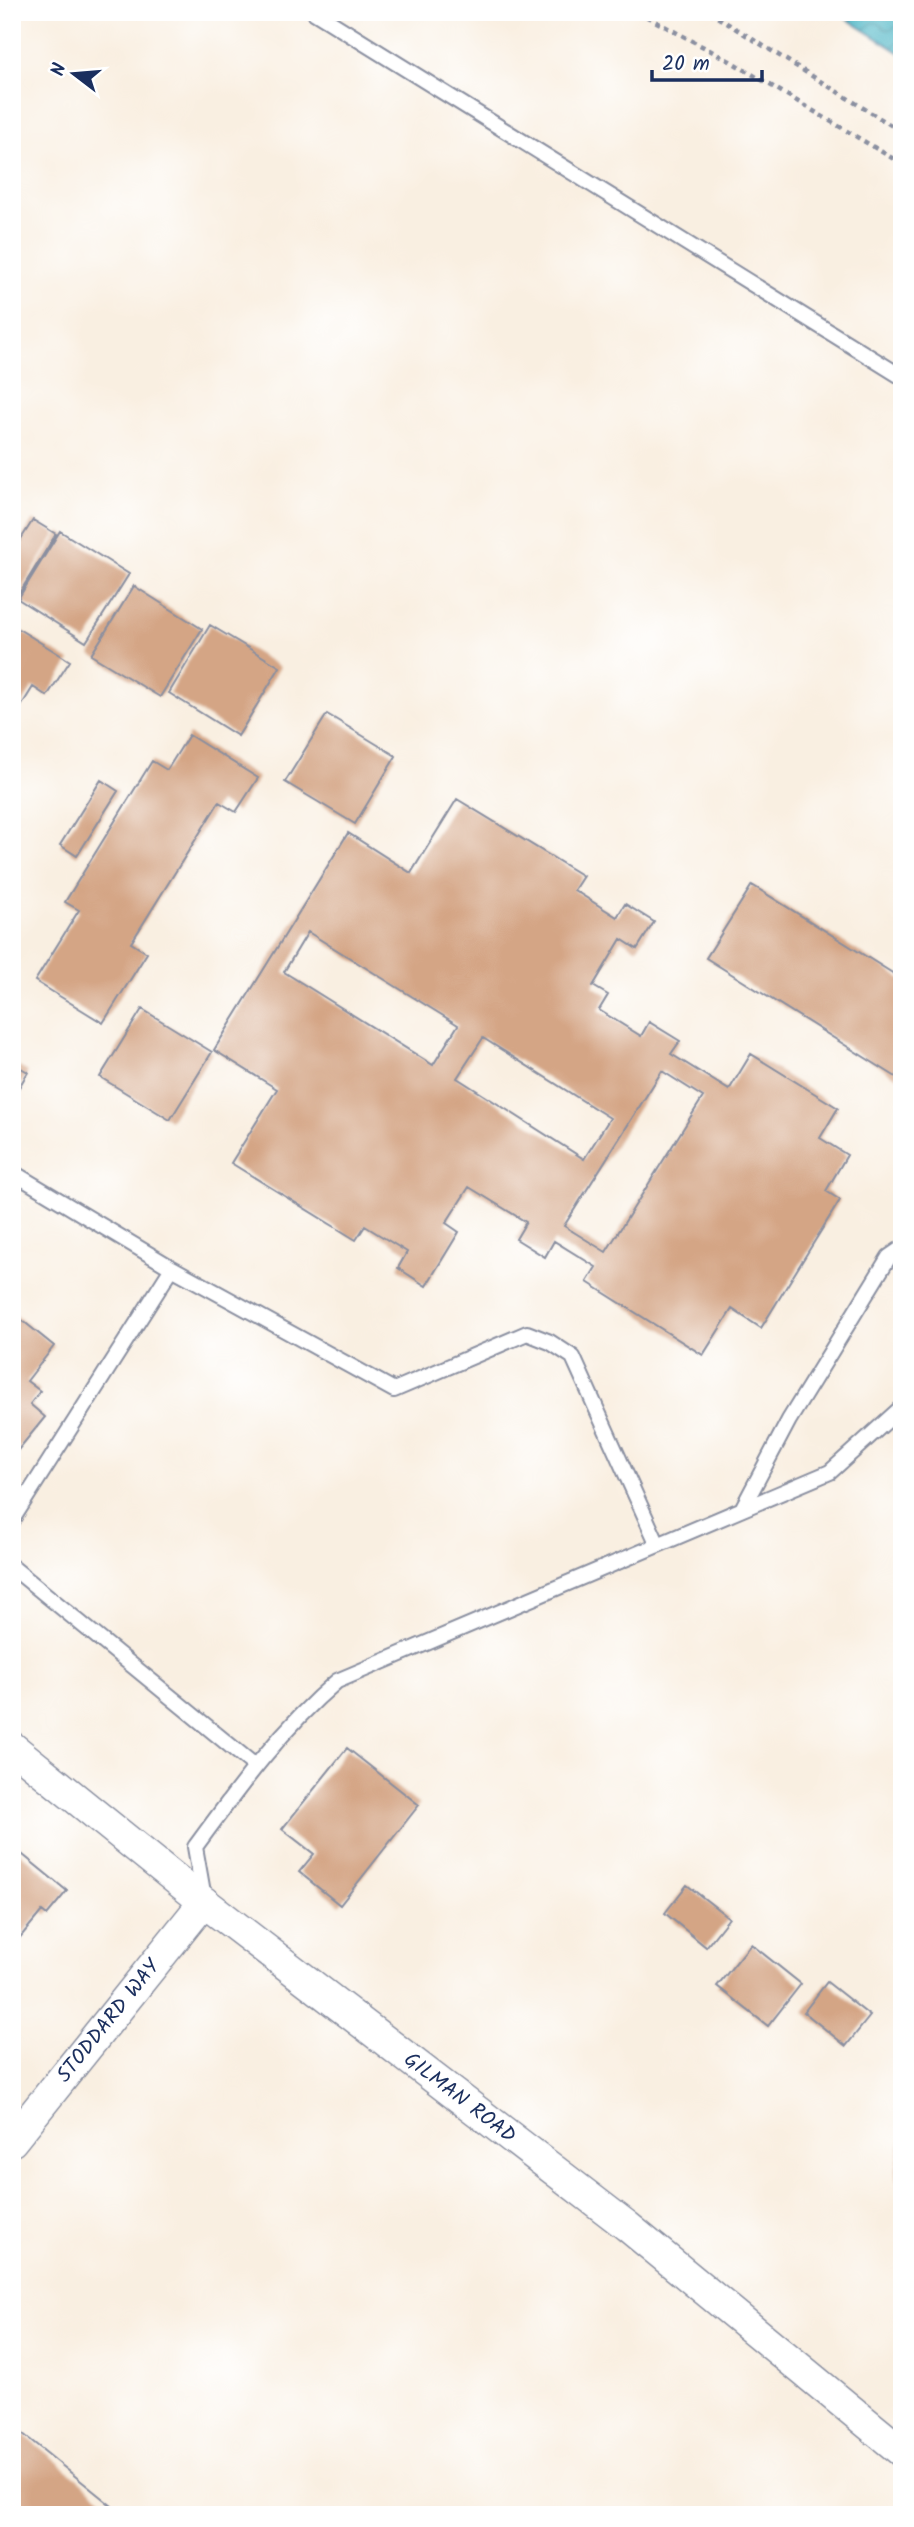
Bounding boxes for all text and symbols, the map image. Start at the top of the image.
north arrow [38,38,108,108]
scale bar [652,38,762,82]
text: 20 m [662,48,710,81]
text: N [44,60,76,80]
street label: STODDARD WAY [48,1951,169,2090]
street label: GILMAN ROAD [396,2044,523,2152]

